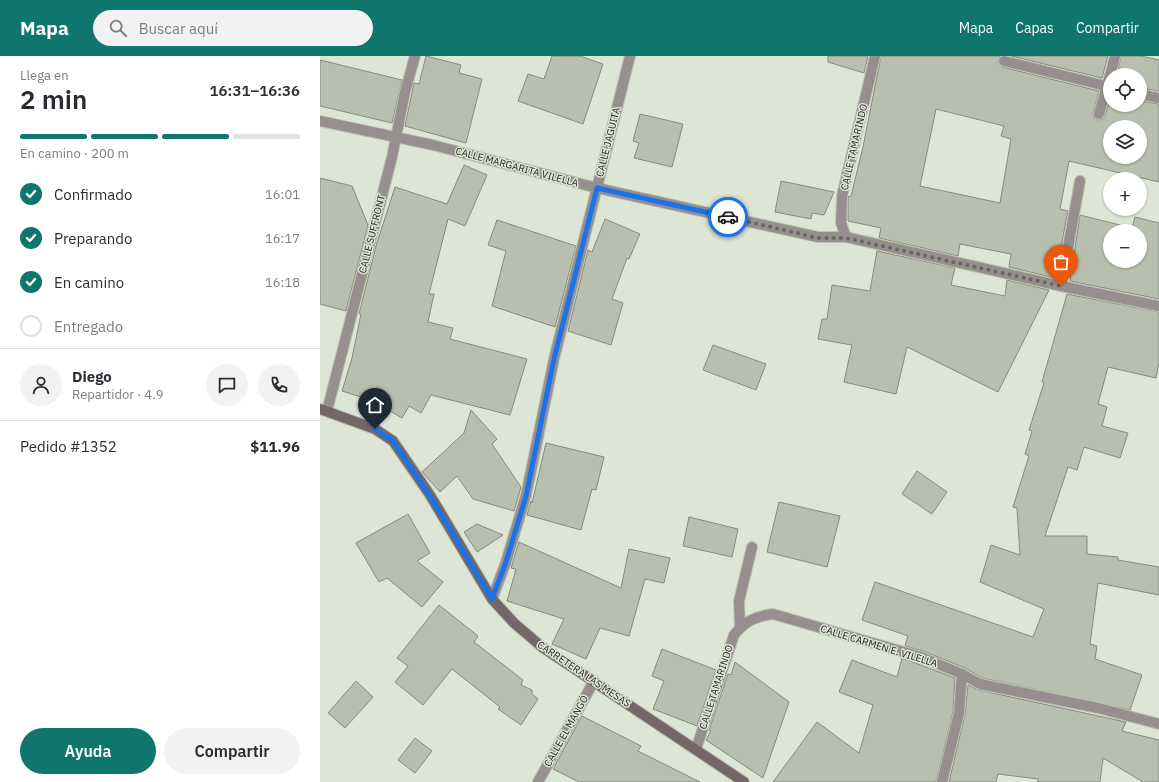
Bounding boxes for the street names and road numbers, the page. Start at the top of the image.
street label: CALLE TAMARINDO [838,103,870,191]
street label: CALLE JAGUITA [593,105,623,178]
street label: CALLE MARGARITA VILELLA [454,144,580,190]
street label: CALLE SUFFRONT [356,193,388,275]
street label: CALLE CARMEN E. VILELLA [819,622,940,670]
street label: CARRETERA LAS MESAS [535,638,633,710]
street label: CALLE TAMARINDO [696,643,736,731]
street label: CALLE EL MANGÓ [541,693,591,769]

